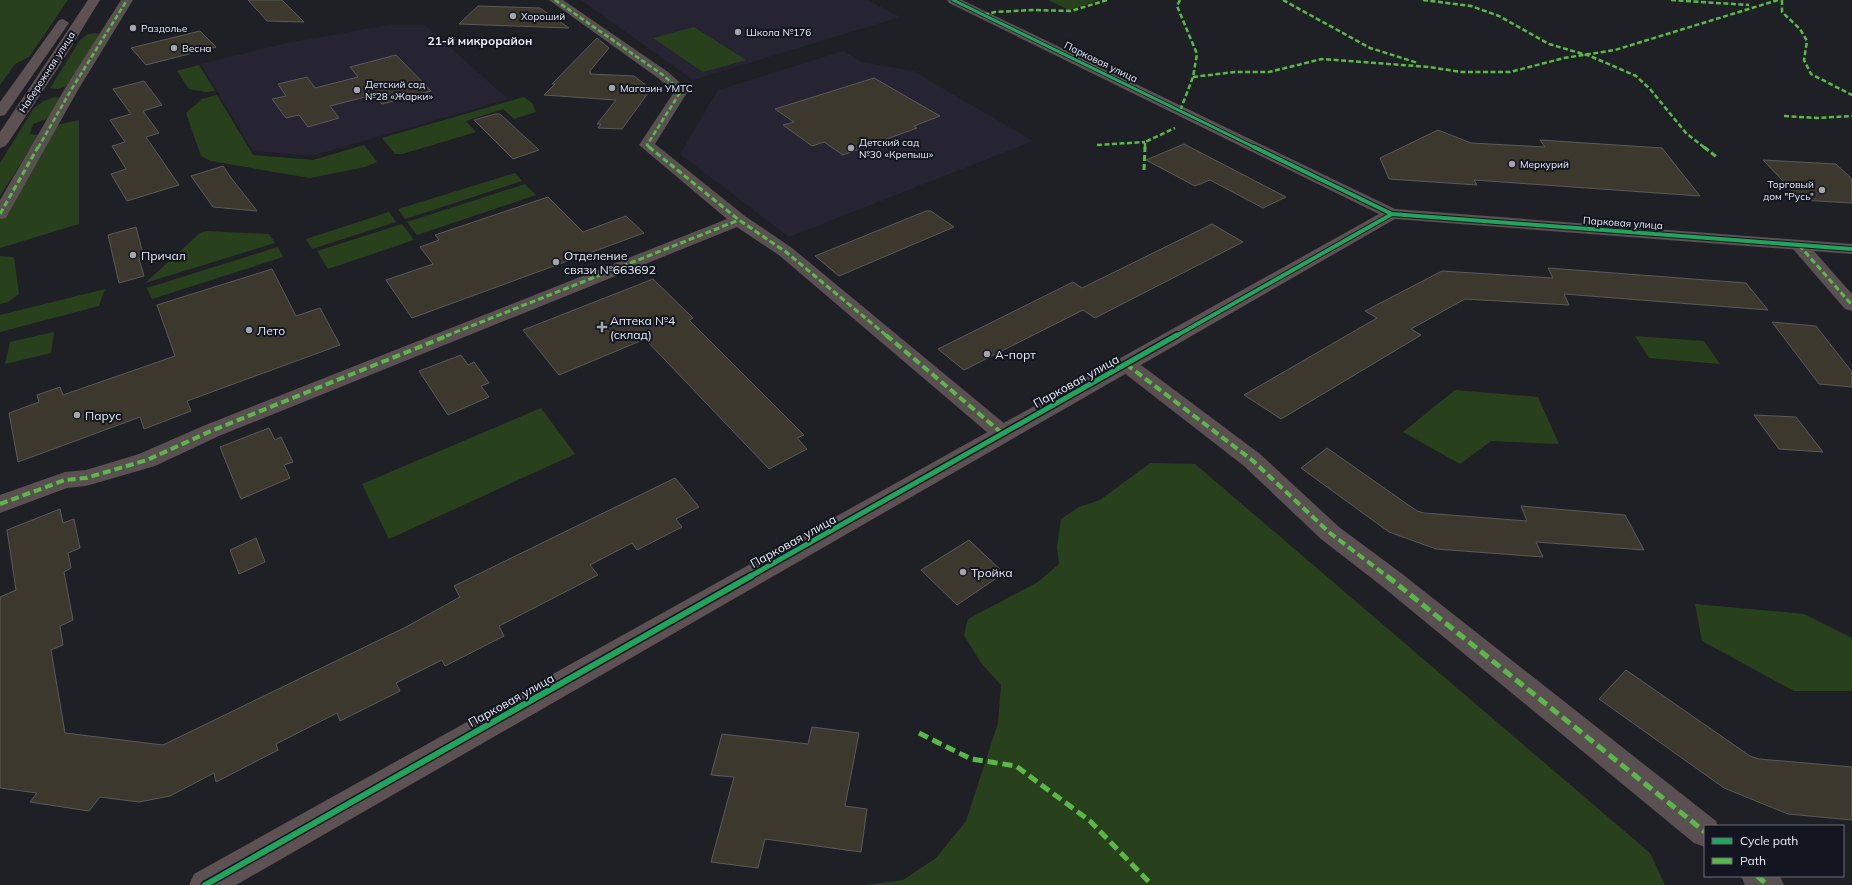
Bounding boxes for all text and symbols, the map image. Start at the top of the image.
place label: Хороший [521,10,565,23]
marker: Хороший [508,11,518,21]
place label: Раздолье [141,22,188,35]
marker: Раздолье [128,23,138,33]
place label: Школа №176 [746,26,811,39]
marker: Школа №176 [733,27,743,37]
street label: Набережная улица [16,29,78,115]
district label: 21-й микрорайон [427,33,533,48]
street label: Парковая улица [1062,39,1140,85]
place label: Весна [182,42,211,55]
marker: Весна [169,43,179,53]
place label: Детский сад №28 «Жарки» [365,78,433,103]
place label: Магазин УМТС [620,82,693,95]
marker: Магазин УМТС [607,83,617,93]
marker: Детский сад №28 «Жарки» [352,85,362,95]
place label: Детский сад №30 «Крепыш» [859,136,934,161]
marker: Детский сад №30 «Крепыш» [846,143,856,153]
place label: Меркурий [1520,158,1569,171]
marker: Меркурий [1507,159,1517,169]
place label: Торговый дом "Русь" [1763,178,1814,203]
marker: Торговый дом "Русь" [1817,185,1827,195]
street label: Парковая улица [1583,214,1663,232]
place label: Причал [141,248,186,263]
place label: Отделение связи №663692 [564,248,656,277]
marker: Причал [128,250,138,260]
marker: Отделение связи №663692 [551,257,561,267]
place label: Аптека №4 (склад) [610,313,675,342]
marker: Аптека №4 (склад) [597,322,607,332]
place label: Лето [257,323,285,338]
marker: Лето [244,325,254,335]
place label: А-порт [995,347,1036,362]
marker: А-порт [982,349,992,359]
street label: Парковая улица [1030,351,1122,411]
place label: Парус [85,408,121,423]
marker: Парус [72,410,82,420]
street label: Парковая улица [747,511,839,571]
place label: Тройка [971,565,1013,580]
marker: Тройка [958,567,968,577]
street label: Парковая улица [465,670,557,730]
legend [1704,825,1844,877]
text: Cycle path [1740,833,1798,848]
text: Path [1740,853,1766,868]

